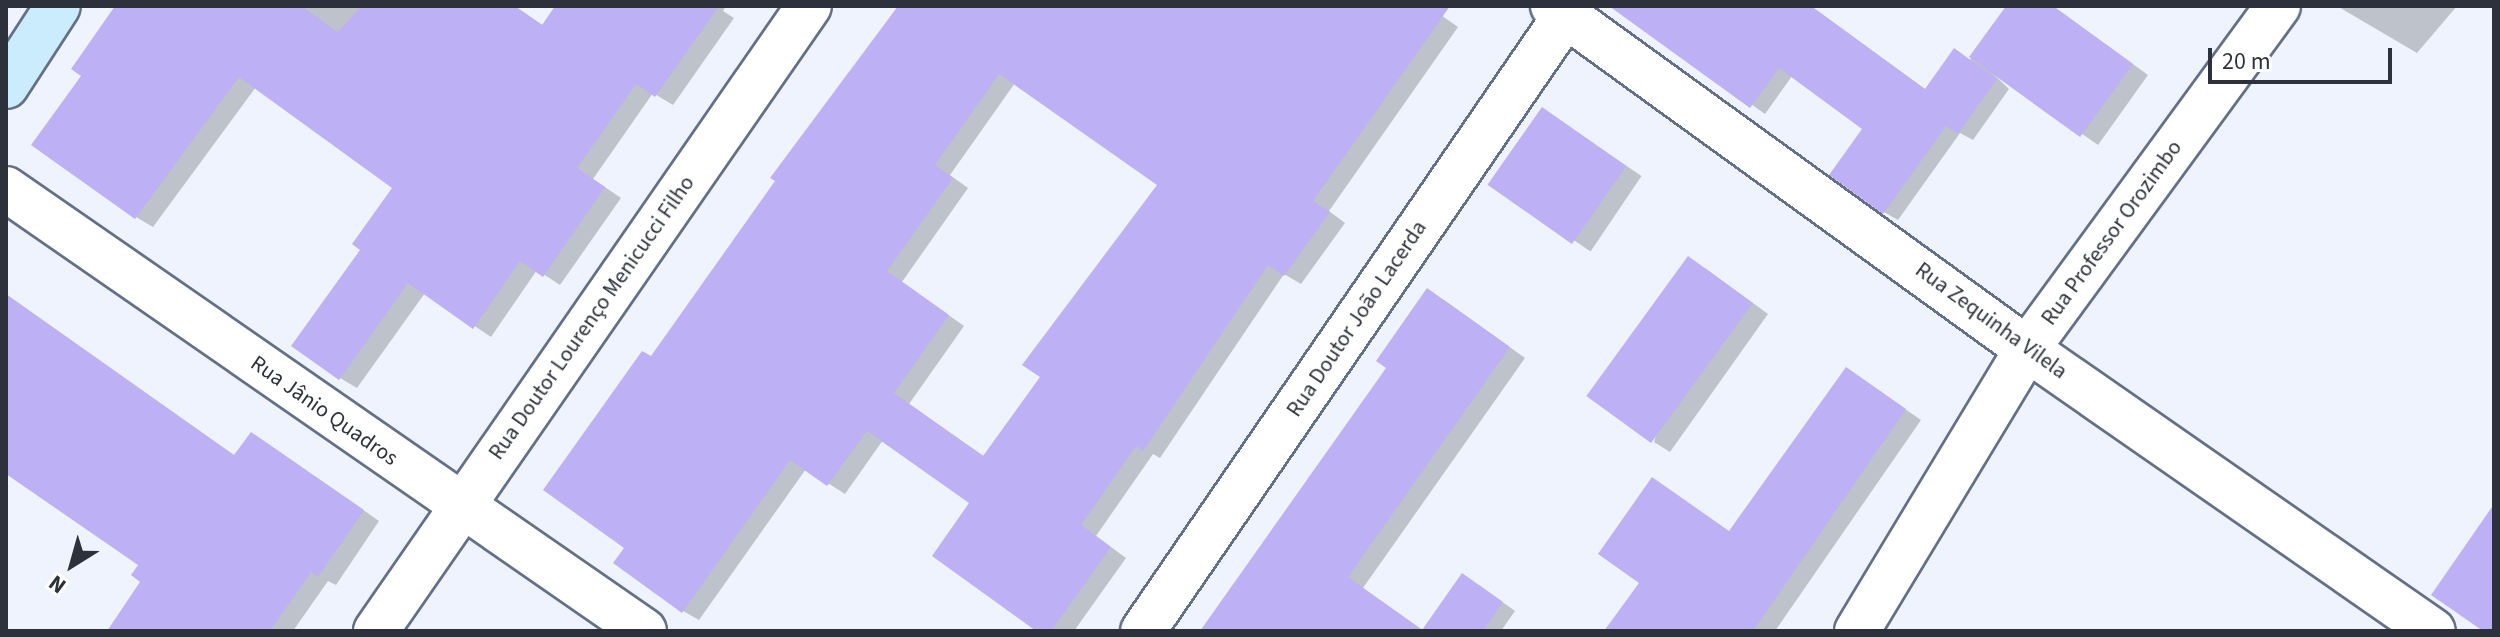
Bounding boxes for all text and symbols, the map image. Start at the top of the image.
scale bar [2212,32,2396,82]
text: 20 m [2222,44,2271,79]
street label: Rua Professor Orozimbo [2036,135,2188,331]
street label: Rua Doutor Lourenço Menicucci Filho [484,171,700,465]
street label: Rua Doutor João Lacerda [1281,216,1433,422]
street label: Rua Zequinha Vilela [1910,257,2072,385]
street label: Rua Jânio Quadros [245,350,403,472]
north arrow [32,525,112,605]
text: N [42,567,73,601]

